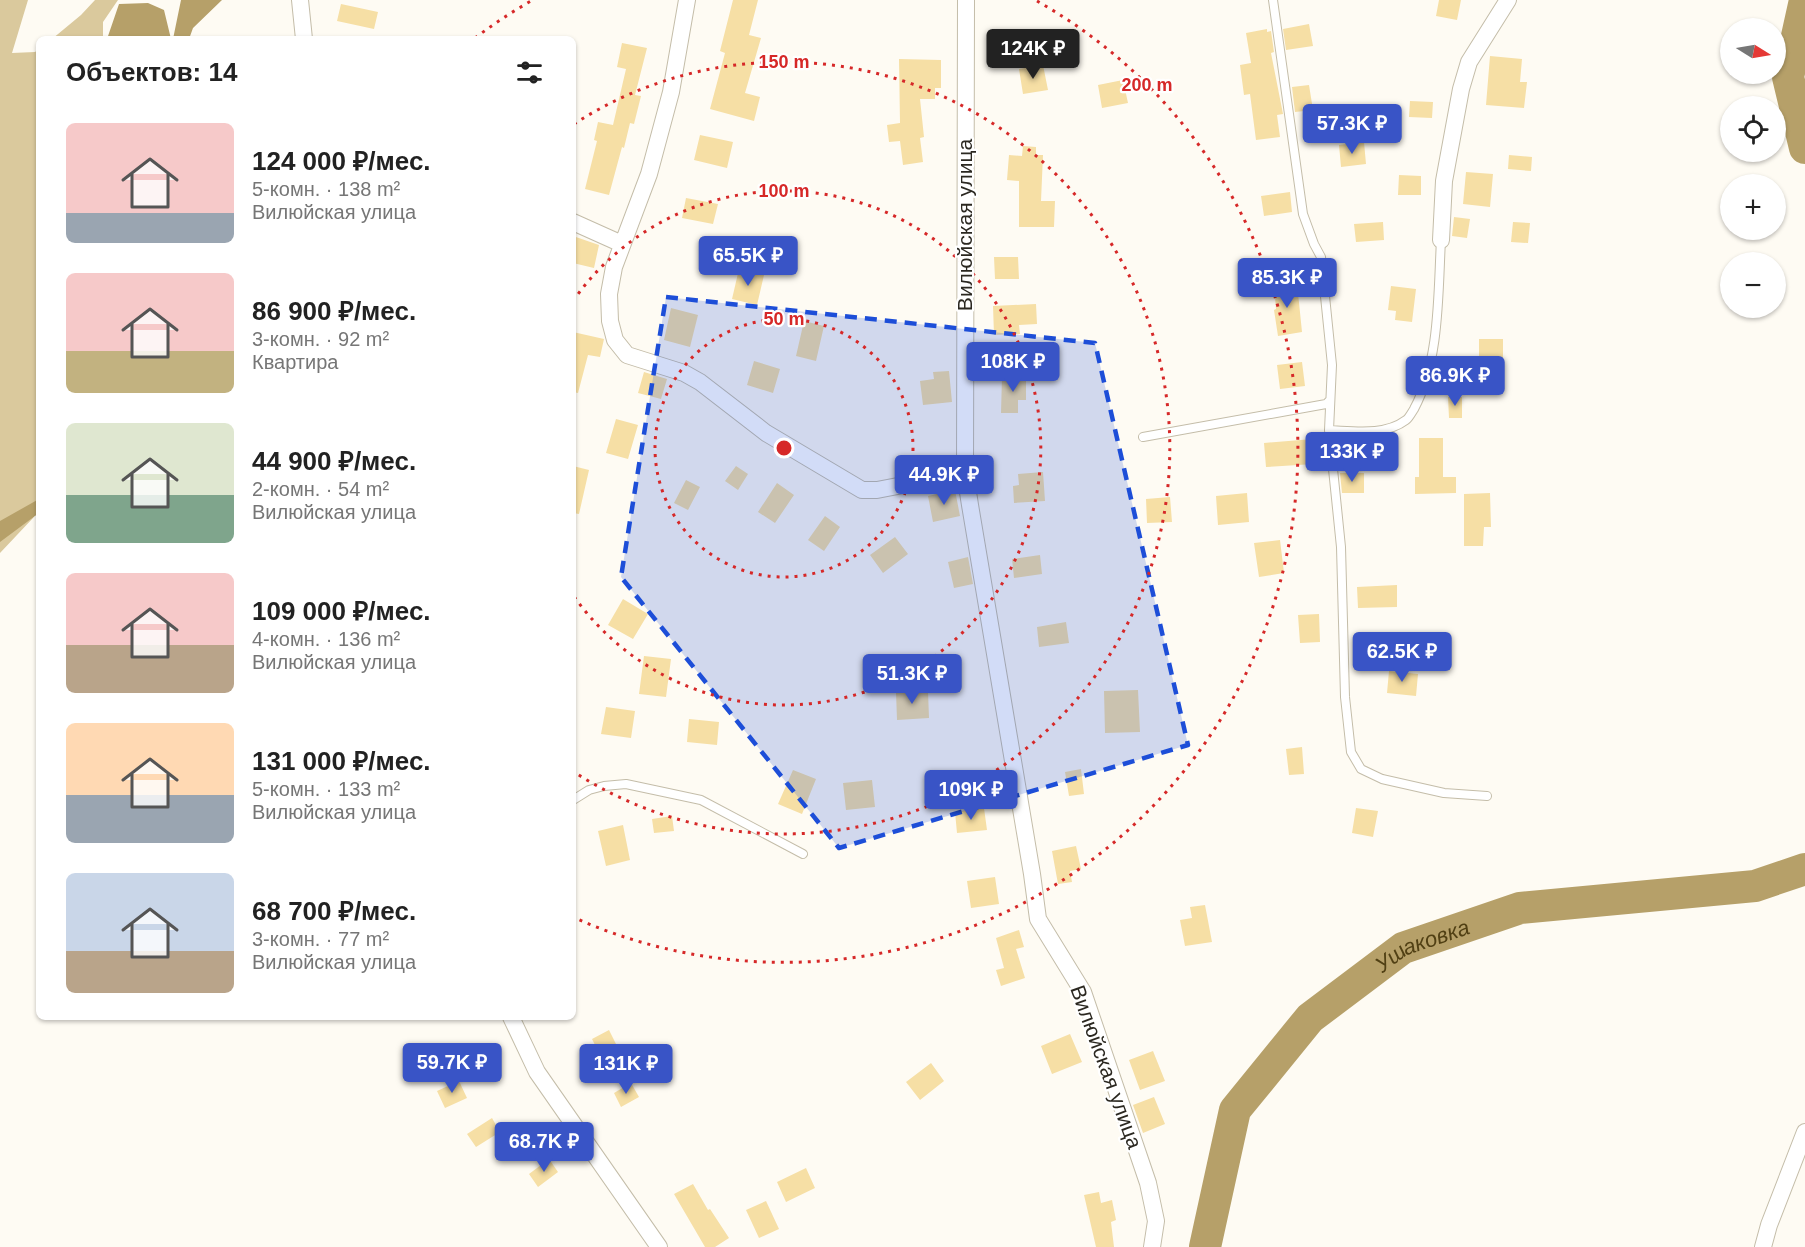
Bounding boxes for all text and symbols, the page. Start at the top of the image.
north arrow [1720,18,1786,84]
map controls [1720,18,1786,318]
pin: 124K ₽ [984,29,1082,80]
text: 124K ₽ [1000,37,1066,59]
text: 150 m [758,52,810,72]
icon: filters [513,56,546,89]
text: Объектов: 14 [66,57,237,87]
text: 200 m [1121,75,1173,95]
button: locate [1720,96,1786,162]
pin: 57.3K ₽ [1297,104,1407,155]
text: 57.3K ₽ [1317,112,1387,134]
street label: Вилюйская улица [953,139,976,311]
text: 124 000 ₽/мес. [252,146,431,176]
icon: home [114,147,186,219]
button: + [1720,174,1786,240]
text: 5-комн. · 138 m² [252,178,400,200]
text: 100 m [758,181,810,201]
text: Вилюйская улица [252,201,416,223]
pin: 65.5K ₽ [693,236,803,287]
text: 65.5K ₽ [713,244,783,266]
button: − [1720,252,1786,318]
pin: 85.3K ₽ [1232,258,1342,309]
text: 85.3K ₽ [1252,266,1322,288]
text: 86 900 ₽/мес. [252,296,416,326]
icon: home [114,297,186,369]
text: 50 m [763,309,805,329]
text: 3-комн. · 92 m² [252,328,389,350]
pin: 108K ₽ [964,342,1062,393]
text: 108K ₽ [980,350,1046,372]
text: Квартира [252,351,338,373]
pin: 86.9K ₽ [1400,356,1510,407]
text: 86.9K ₽ [1420,364,1490,386]
pin: 133K ₽ [1303,432,1401,483]
centre of rings [774,438,794,458]
text: 133K ₽ [1319,440,1385,462]
text: 44 900 ₽/мес. [252,446,416,476]
icon: home [114,447,186,519]
pin: 44.9K ₽ [889,455,999,506]
text: 44.9K ₽ [909,463,979,485]
text: 2-комн. · 54 m² [252,478,389,500]
text: Вилюйская улица [252,501,416,523]
text: 109 000 ₽/мес. [252,596,431,626]
icon: home [114,597,186,669]
text: 4-комн. · 136 m² [252,628,400,650]
pin: 62.5K ₽ [1347,632,1457,683]
text: 62.5K ₽ [1367,640,1437,662]
text: Вилюйская улица [252,651,416,673]
pin: 51.3K ₽ [857,654,967,705]
text: 51.3K ₽ [877,662,947,684]
text: 131 000 ₽/мес. [252,746,431,776]
icon: home [114,747,186,819]
pin: 109K ₽ [922,770,1020,821]
text: 5-комн. · 133 m² [252,778,400,800]
text: 109K ₽ [938,778,1004,800]
text: Вилюйская улица [252,801,416,823]
text: 68 700 ₽/мес. [252,896,416,926]
icon: home [114,897,186,969]
water label: Ушаковка [1369,914,1473,978]
text: 3-комн. · 77 m² [252,928,389,950]
text: Вилюйская улица [252,951,416,973]
street label: Вилюйская улица [1066,982,1147,1152]
pin: 59.7K ₽ [397,1043,507,1094]
pin: 131K ₽ [577,1044,675,1095]
text: 59.7K ₽ [417,1051,487,1073]
text: 131K ₽ [593,1052,659,1074]
pin: 68.7K ₽ [489,1122,599,1173]
text: 68.7K ₽ [509,1130,579,1152]

